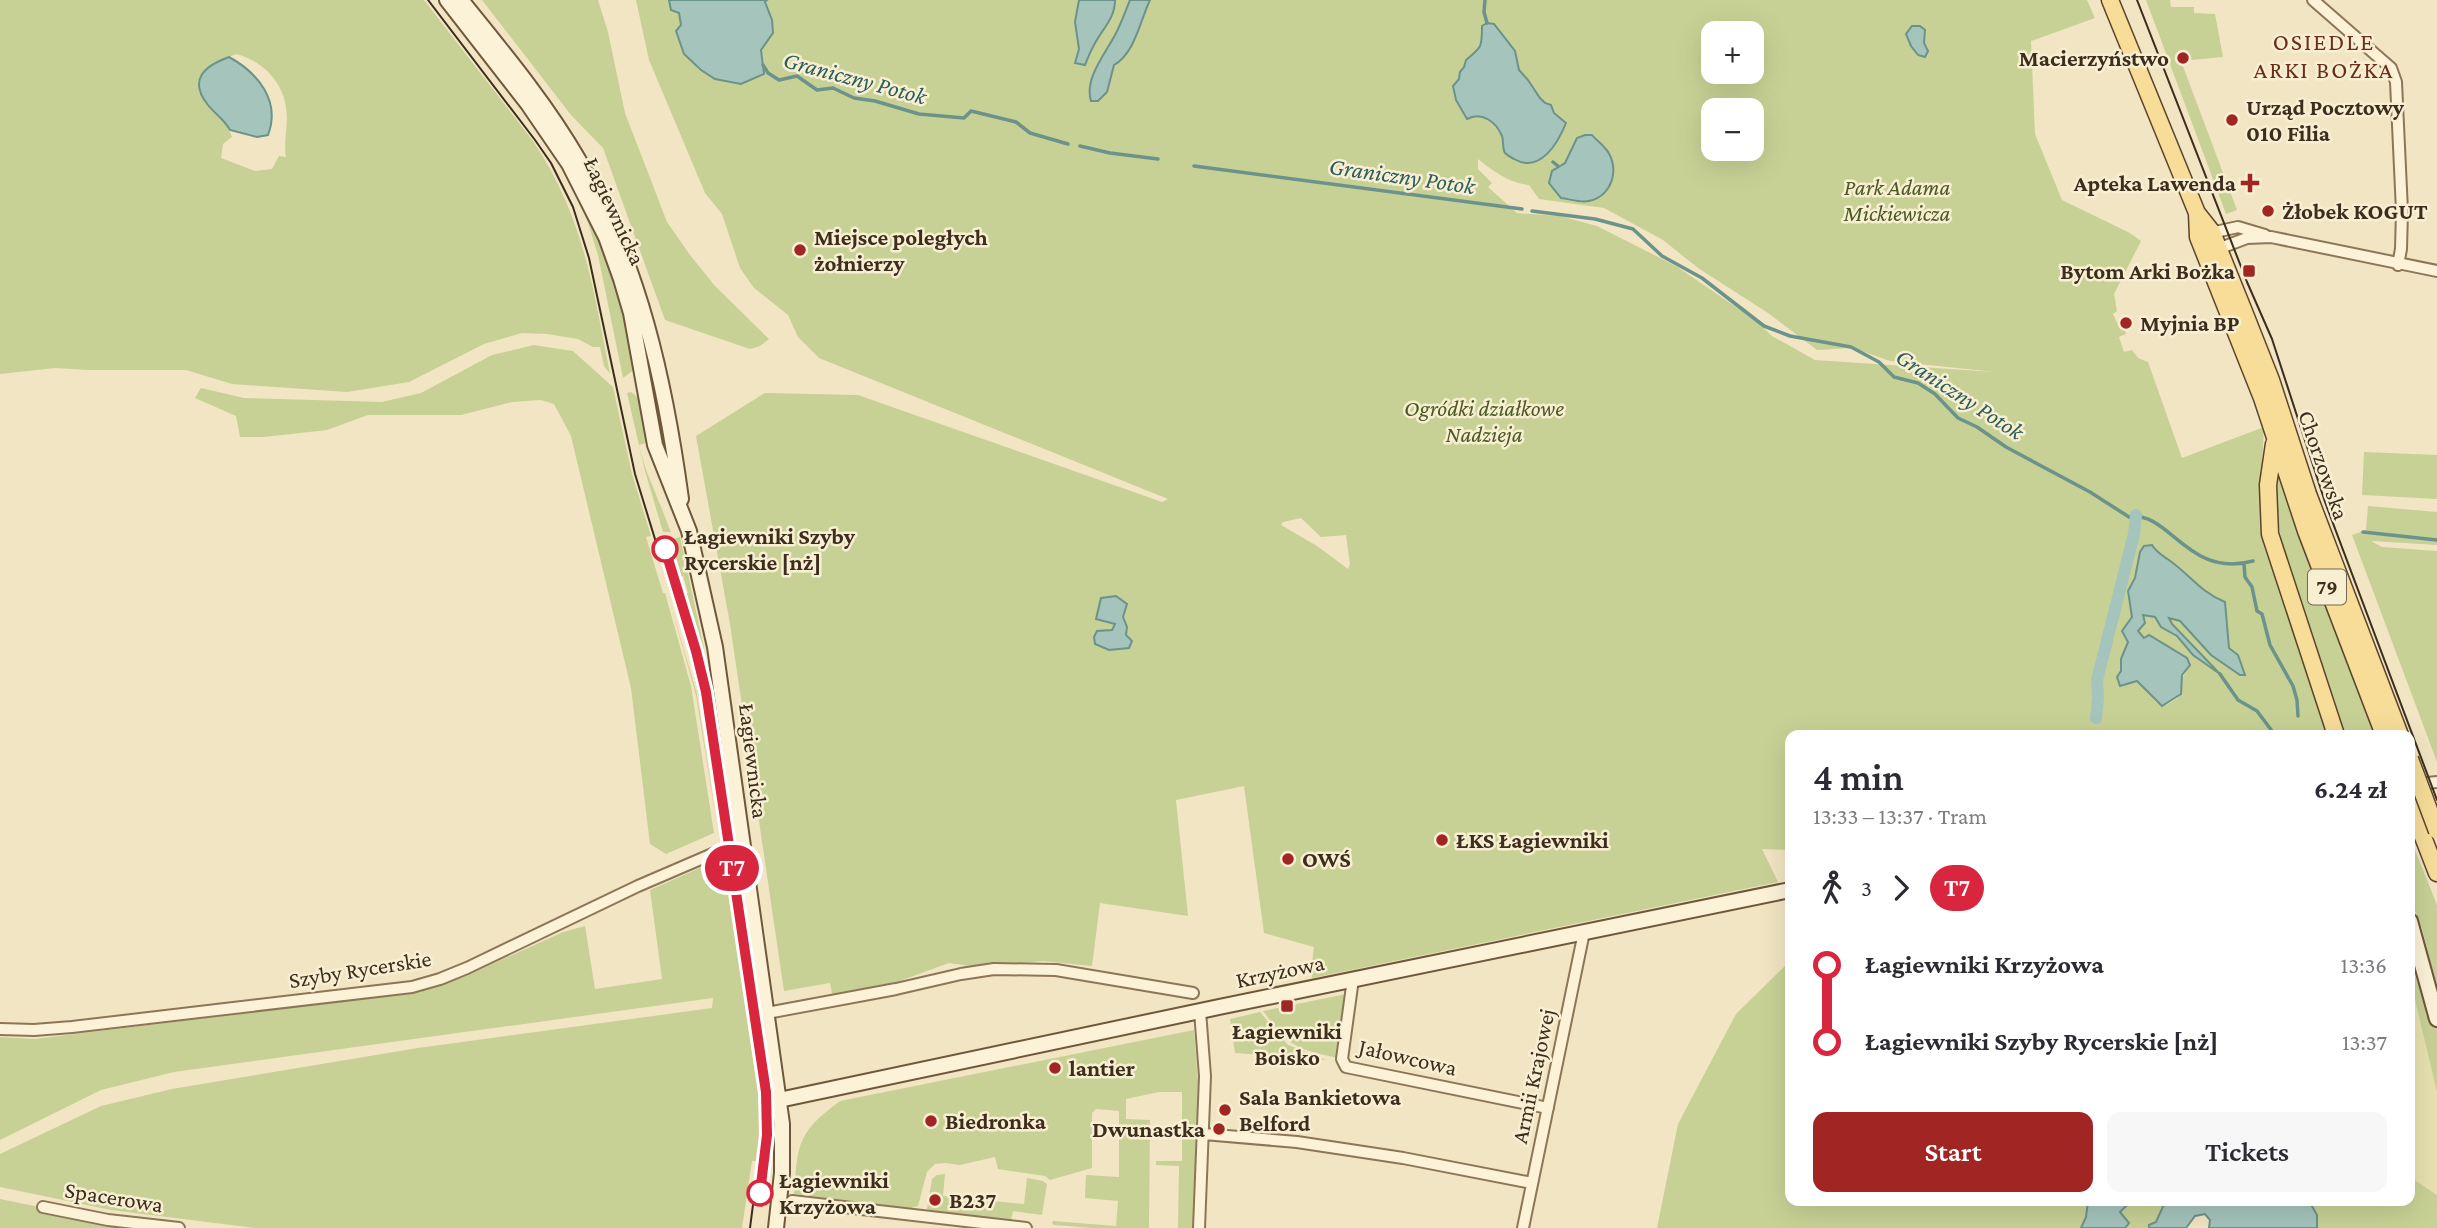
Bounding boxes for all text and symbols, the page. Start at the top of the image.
map controls [1701,21,1764,161]
button: + [1701,21,1764,84]
district label: OSIEDLE ARKI BOŻKA [2254,28,2394,83]
water label: Graniczny Potok [781,45,931,110]
place label: Macierzyństwo [2019,45,2169,71]
marker: Macierzyństwo [2175,50,2191,66]
place label: Urząd Pocztowy 010 Filia [2246,94,2405,146]
button: − [1701,98,1764,161]
marker: Urząd Pocztowy 010 Filia [2224,112,2240,128]
water label: Graniczny Potok [1328,152,1478,199]
street label: Łagiewnicka [579,153,651,269]
place label: Apteka Lawenda [2073,170,2237,196]
park label: Park Adama Mickiewicza [1843,174,1951,226]
marker: Apteka Lawenda [2242,175,2258,191]
place label: Żłobek KOGUT [2282,198,2428,224]
marker: Żłobek KOGUT [2260,203,2276,219]
place label: Miejsce poległych żołnierzy [814,224,988,276]
marker: Miejsce poległych żołnierzy [792,242,808,258]
place label: Bytom Arki Bożka [2060,258,2236,284]
marker: Bytom Arki Bożka [2241,263,2257,279]
place label: Myjnia BP [2140,310,2240,336]
marker: Myjnia BP [2118,315,2134,331]
water label: Graniczny Potok [1891,342,2030,446]
park label: Ogródki działkowe Nadzieja [1404,395,1564,448]
street label: Chorzowska [2293,407,2355,523]
place label: Łagiewniki Szyby Rycerskie [nż] [684,523,856,575]
marker: Łagiewniki Szyby Rycerskie [nż] [652,536,678,562]
road number: 79 [2308,570,2346,604]
street label: Łagiewnicka [734,702,774,820]
text: 4 min [1813,756,1904,798]
text: 6.24 zł [2314,775,2387,804]
text: 13:33 – 13:37 · Tram [1813,803,1987,829]
place label: ŁKS Łagiewniki [1456,827,1609,853]
marker: ŁKS Łagiewniki [1434,832,1450,848]
line badge: T7 [700,845,764,891]
place label: OWŚ [1302,846,1351,872]
marker: OWŚ [1280,851,1296,867]
text: T7 [719,854,745,881]
icon: walk [1813,869,1851,907]
icon: forward [1882,869,1920,907]
text: T7 [1944,874,1970,901]
text: 3 [1861,875,1872,901]
street label: Szyby Rycerskie [287,945,433,993]
street label: Krzyżowa [1233,949,1327,993]
text: Łagiewniki Krzyżowa [1865,950,2104,979]
text: 13:36 [2341,952,2387,978]
marker: Łagiewniki Boisko [1279,998,1295,1014]
street label: Armii Krajowej [1506,1006,1560,1146]
place label: Łagiewniki Boisko [1232,1018,1342,1070]
text: Łagiewniki Szyby Rycerskie [nż] [1865,1027,2218,1056]
text: 13:37 [2342,1029,2387,1055]
street label: Jałowcowa [1355,1033,1460,1081]
place label: lantier [1069,1055,1135,1081]
marker: lantier [1047,1060,1063,1076]
place label: Sala Bankietowa Belford [1239,1084,1402,1136]
marker: Sala Bankietowa Belford [1217,1102,1233,1118]
place label: Biedronka [945,1108,1047,1134]
button: Start [1813,1112,2093,1192]
button: Tickets [2107,1112,2387,1192]
marker: Biedronka [923,1113,939,1129]
place label: Dwunastka [1092,1116,1206,1142]
marker: Dwunastka [1211,1121,1227,1137]
place label: Łagiewniki Krzyżowa [779,1167,889,1219]
street label: Spacerowa [63,1176,165,1218]
marker: Łagiewniki Krzyżowa [747,1180,773,1206]
place label: B237 [949,1187,996,1213]
marker: B237 [927,1192,943,1208]

